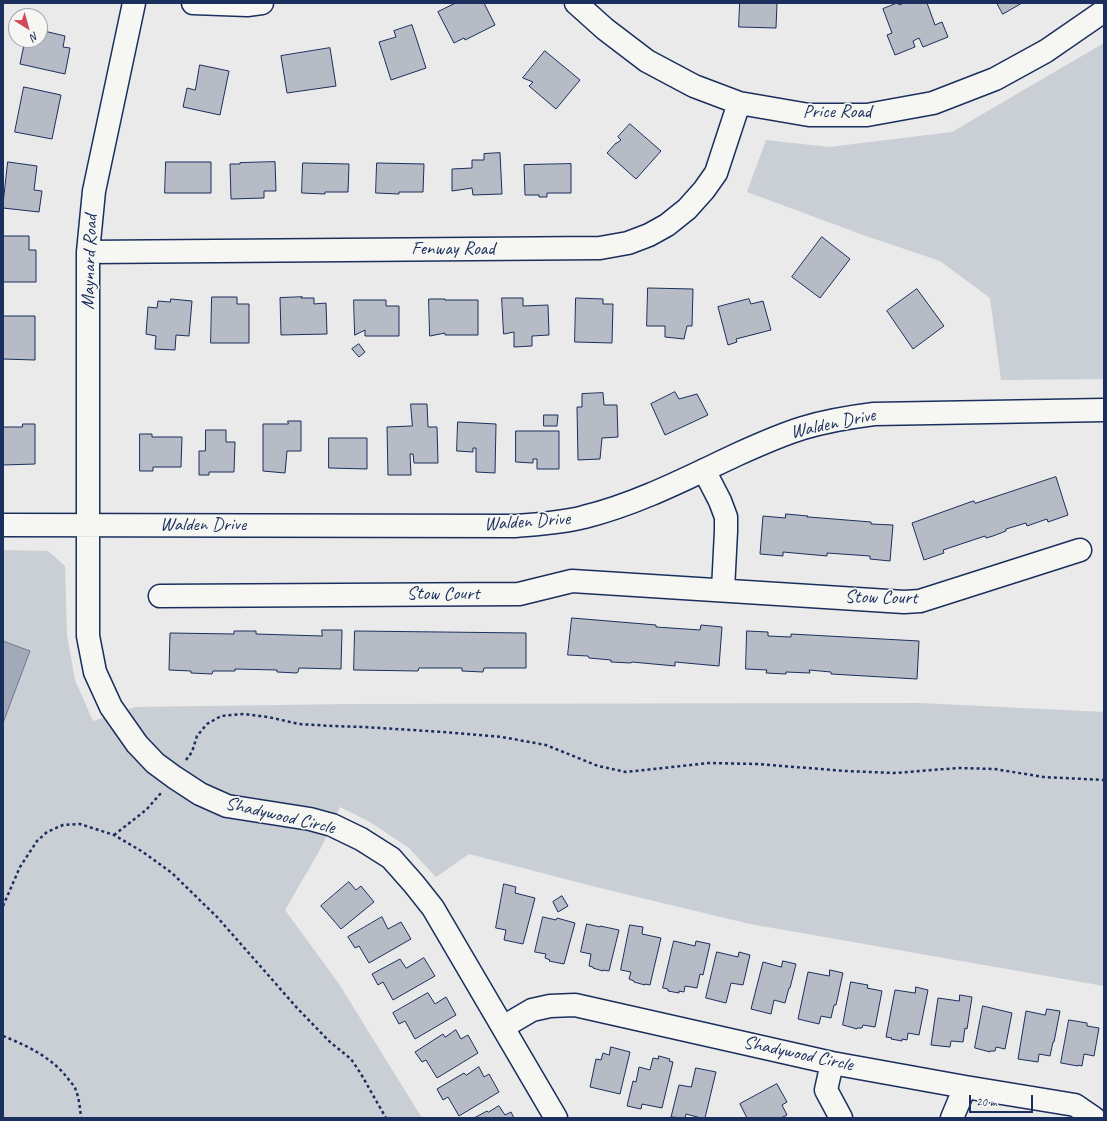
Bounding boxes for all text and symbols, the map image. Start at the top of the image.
north arrow [8,8,48,48]
text: N [28,29,42,44]
street label: Price Road [803,101,871,123]
street label: Maynard Road [77,214,103,310]
street label: Fenway Road [411,238,495,260]
street label: Walden Drive [789,404,877,444]
street label: Walden Drive [483,508,571,536]
street label: Walden Drive [160,514,246,536]
street label: Stow Court [407,583,479,605]
street label: Stow Court [844,586,918,610]
street label: Shadywood Circle [223,792,337,840]
street label: Shadywood Circle [741,1031,855,1077]
scale bar [971,1087,1035,1113]
text: 20 m [976,1094,996,1110]

